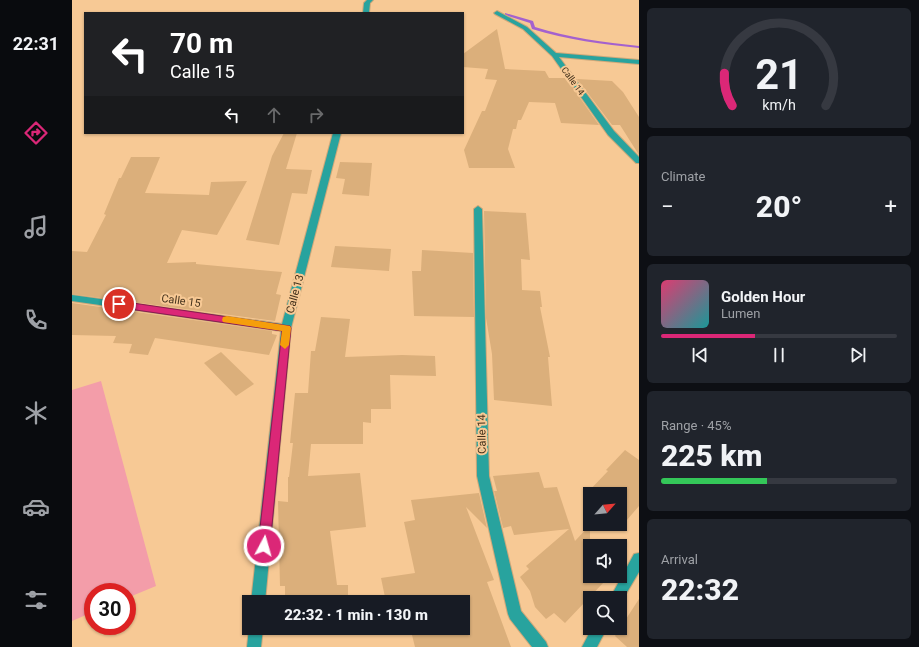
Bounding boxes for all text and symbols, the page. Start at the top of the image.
text: 70 m [170,27,233,60]
icon: left [104,28,156,80]
text: 22:31 [13,33,59,54]
text: 21 [755,50,803,99]
text: Calle 15 [170,61,235,82]
street label: Calle 14 [559,65,587,97]
text: km/h [762,96,796,112]
icon: left [221,104,243,126]
icon: ahead [263,104,285,126]
icon: right [305,104,327,126]
icon: directions [22,119,50,147]
text: Climate [661,169,705,184]
text: 20° [756,189,802,224]
text: − [661,194,674,219]
text: + [885,194,897,219]
icon: music [22,213,50,241]
street label: Calle 13 [284,273,306,315]
pin [102,287,136,321]
text: Golden Hour [721,288,805,306]
street label: Calle 15 [161,292,201,310]
icon: arrive [108,293,130,315]
icon: phone [22,306,50,334]
text: Lumen [721,306,760,321]
icon: previous [689,344,711,366]
icon: pause [768,344,790,366]
icon: next [847,344,869,366]
icon: climate [22,399,50,427]
street label: Calle 14 [475,414,489,454]
text: Range · 45% [661,418,731,433]
text: 225 km [661,438,763,473]
north arrow [583,487,627,531]
map controls [583,487,627,635]
icon: car [22,493,50,521]
position arrow [243,525,285,567]
button: sound [583,539,627,583]
text: Arrival [661,552,698,567]
text: 22:32 [661,572,739,607]
speed limit sign: 30 [84,583,136,635]
icon: filters [22,586,50,614]
button: search [583,591,627,635]
text: 22:32 · 1 min · 130 m [284,606,428,624]

